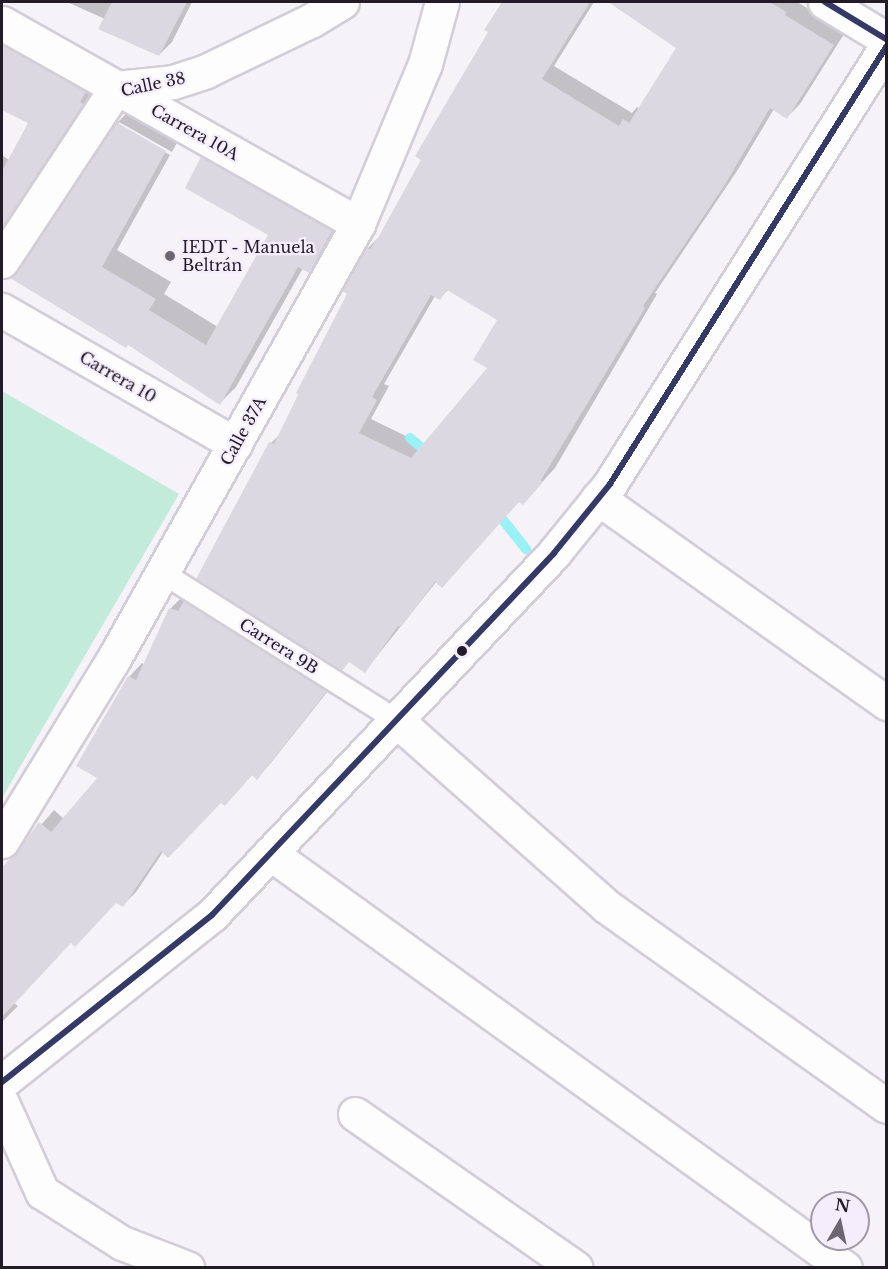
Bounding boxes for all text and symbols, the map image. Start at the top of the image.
street label: Calle 38 [119,68,187,100]
street label: Carrera 10A [148,100,242,164]
place label: IEDT - Manuela Beltrán [182,237,315,275]
marker: IEDT - Manuela Beltrán [163,249,177,263]
street label: Carrera 10 [76,347,160,407]
street label: Calle 37A [216,393,270,469]
street label: Carrera 9B [236,614,322,678]
unlabelled marker [456,645,468,657]
north arrow [810,1191,870,1251]
text: N [834,1194,851,1216]

